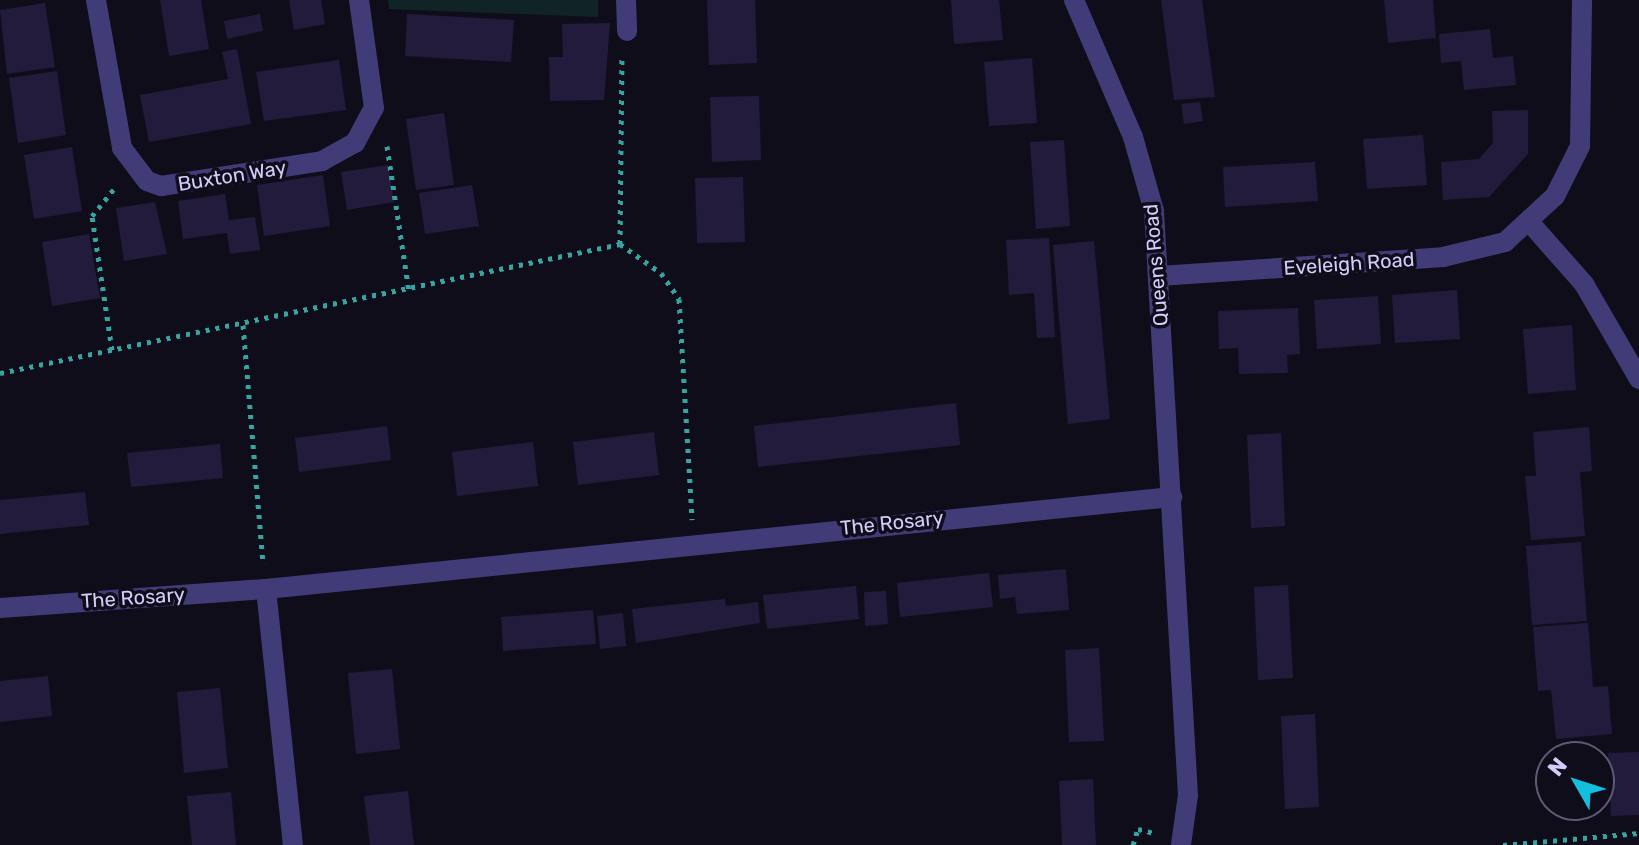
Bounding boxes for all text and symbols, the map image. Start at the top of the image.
street label: Buxton Way [176,156,288,196]
street label: Queens Road [1139,203,1173,327]
street label: Eveleigh Road [1283,247,1415,281]
street label: The Rosary [839,506,945,540]
street label: The Rosary [80,582,186,614]
north arrow [1535,741,1615,821]
text: N [1542,752,1573,781]

